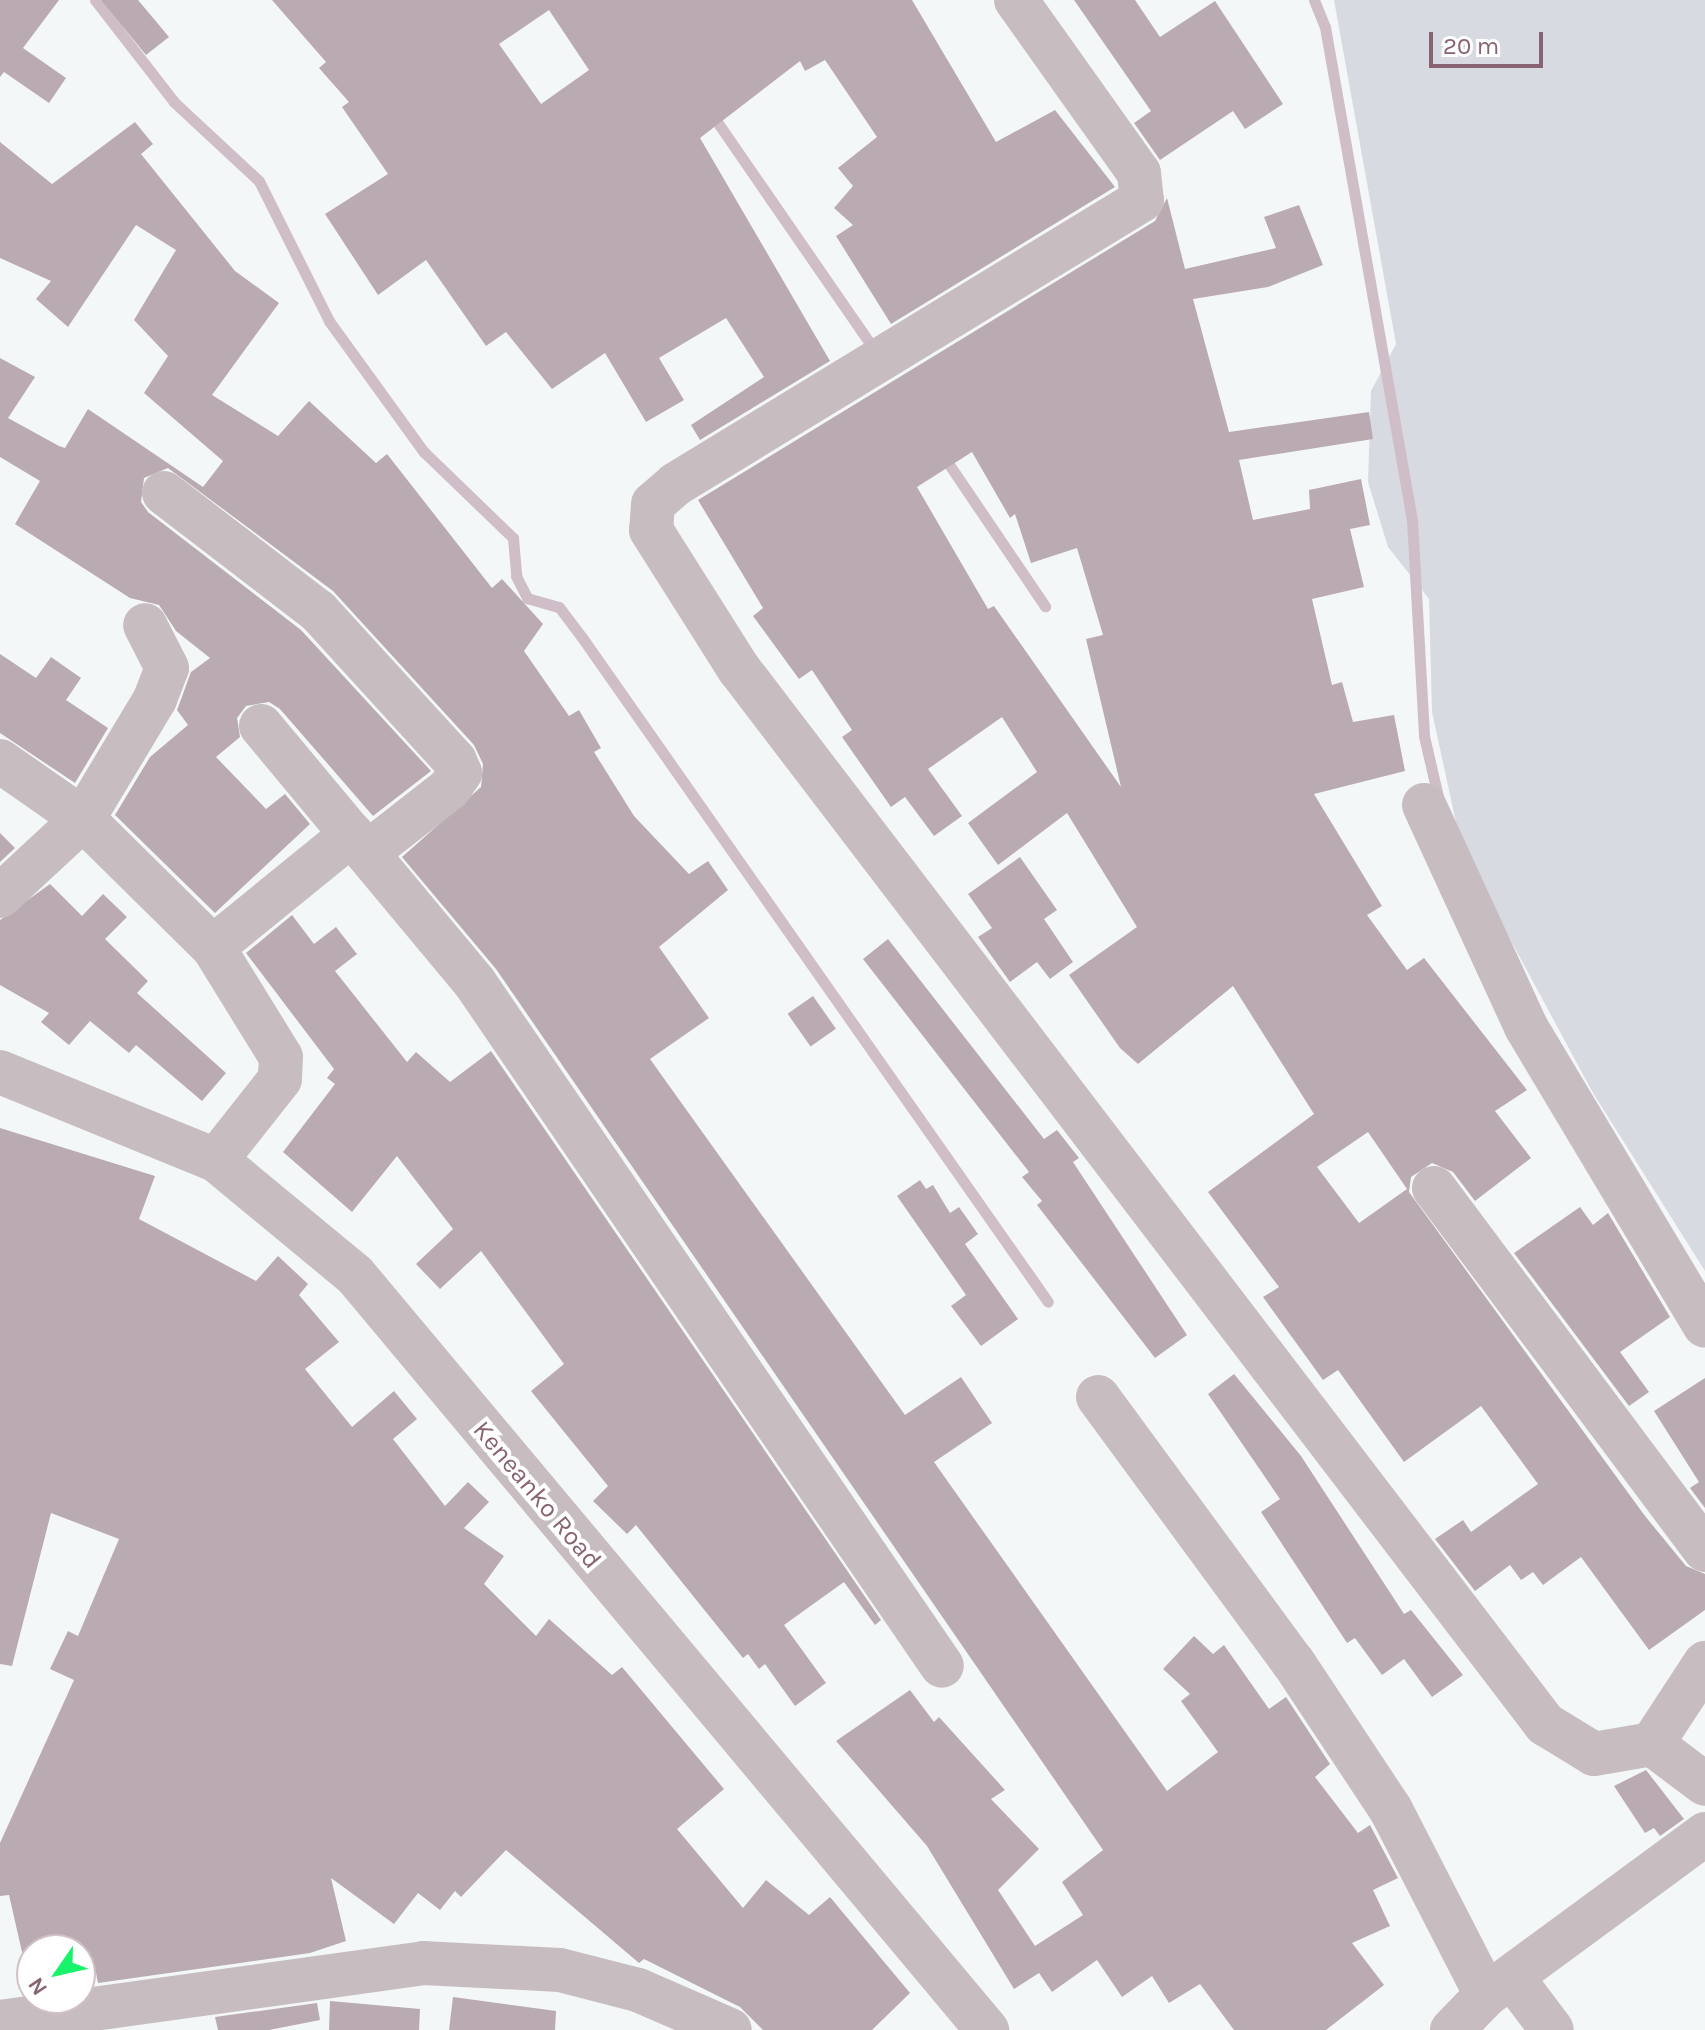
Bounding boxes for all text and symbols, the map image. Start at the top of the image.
scale bar [1433,16,1547,66]
text: 20 m [1443,32,1499,60]
street label: Keneanko Road [466,1415,608,1575]
north arrow [16,1934,96,2014]
text: N [23,1972,53,2000]

